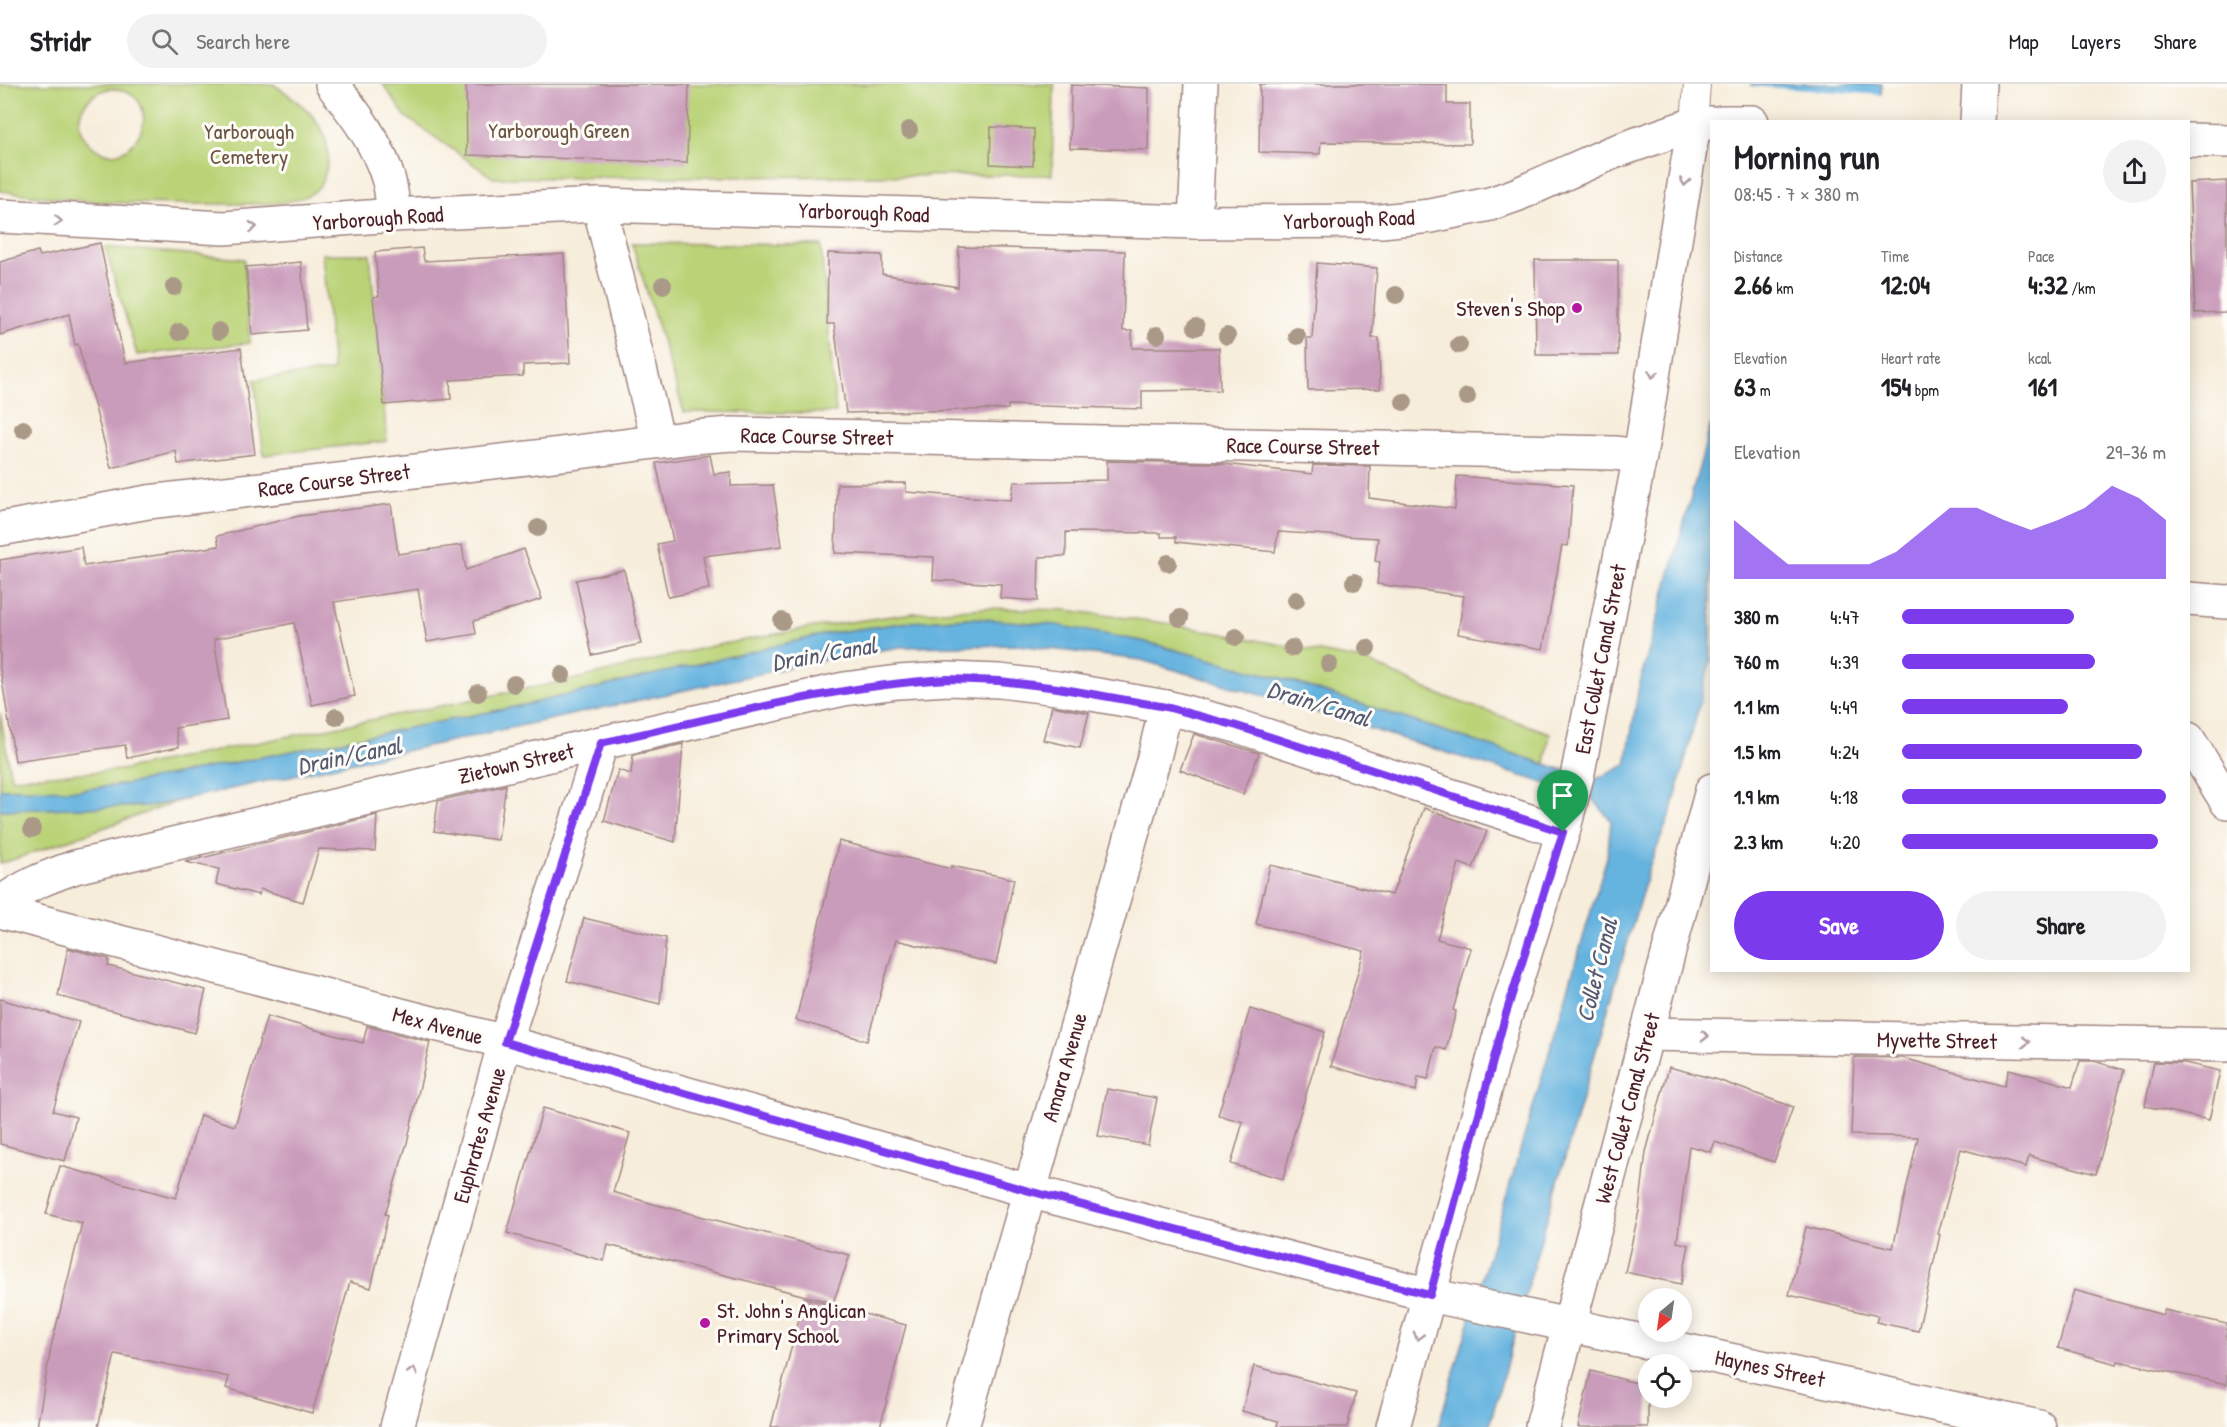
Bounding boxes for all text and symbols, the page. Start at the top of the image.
search box [127,14,547,68]
text: Stridr [30,22,91,60]
icon: search [148,25,181,58]
text: Search here [196,26,290,56]
text: Map [2009,27,2038,56]
text: Layers [2071,27,2121,56]
text: Share [2154,27,2197,56]
park label: Yarborough Green [488,115,630,145]
park label: Yarborough Cemetery [204,116,294,171]
text: Morning run [1734,135,1880,179]
button: share [2103,140,2166,203]
one-way arrow [1679,177,1691,187]
text: 08:45 · 7 × 380 m [1734,180,1859,207]
street label: Yarborough Road [798,195,930,229]
street label: Yarborough Road [312,198,445,238]
street label: Yarborough Road [1283,202,1415,236]
one-way arrow [54,214,63,227]
one-way arrow [249,220,258,233]
text: Distance [1734,245,1783,267]
text: Time [1881,245,1909,267]
text: Pace [2028,245,2055,267]
text: 2.66 [1734,267,1772,302]
text: 12:04 [1881,267,1930,302]
text: 4:32 [2028,267,2068,302]
text: km [1772,277,1794,299]
text: /km [2068,277,2096,299]
place label: Steven's Shop [1456,293,1566,323]
marker: Steven's Shop [1570,301,1584,315]
text: Elevation [1734,347,1787,369]
text: Heart rate [1881,347,1941,369]
text: kcal [2028,347,2051,369]
text: 63 [1734,369,1756,404]
text: 154 [1881,369,1911,404]
text: 161 [2028,369,2057,404]
one-way arrow [1648,370,1660,379]
text: m [1756,379,1771,401]
text: bpm [1911,379,1939,401]
street label: Race Course Street [740,420,894,452]
street label: Race Course Street [1226,430,1380,462]
text: Elevation [1734,438,1800,465]
text: 29–36 m [2106,438,2166,465]
street label: Race Course Street [256,456,412,504]
street label: East Collet Canal Street [1567,561,1633,756]
text: 380 m [1734,603,1779,630]
text: 4:47 [1830,603,1860,630]
water label: Drain/Canal [769,628,880,678]
text: 760 m [1734,648,1779,675]
text: 4:39 [1830,648,1858,675]
water label: Drain/Canal [1264,672,1376,734]
text: 1.1 km [1734,693,1779,720]
text: 4:49 [1830,693,1857,720]
water label: Drain/Canal [294,728,406,782]
street label: Zietown Street [455,735,577,791]
text: 1.5 km [1734,738,1781,765]
text: 4:24 [1830,738,1859,765]
pin [1537,770,1588,832]
icon: arrive [1546,779,1579,812]
text: 1.9 km [1734,783,1779,810]
text: 4:18 [1830,783,1858,810]
text: 2.3 km [1734,828,1783,855]
text: 4:20 [1830,828,1860,855]
button: Save [1734,891,1944,960]
button: Share [1956,891,2166,960]
water label: Collet Canal [1568,913,1625,1025]
street label: Mex Avenue [389,999,487,1052]
street label: Amara Avenue [1034,1009,1094,1125]
street label: West Collet Canal Street [1587,1009,1667,1207]
street label: Myvette Street [1877,1024,1998,1056]
one-way arrow [1701,1029,1710,1042]
one-way arrow [2022,1035,2031,1048]
street label: Euphrates Avenue [445,1063,513,1206]
north arrow [1638,1288,1692,1342]
map controls [1638,1288,1692,1408]
place label: St. John's Anglican Primary School [717,1295,866,1350]
marker: St. John's Anglican Primary School [698,1316,712,1330]
one-way arrow [1413,1330,1425,1341]
street label: Haynes Street [1712,1342,1828,1394]
button: locate [1638,1354,1692,1408]
one-way arrow [406,1366,418,1377]

